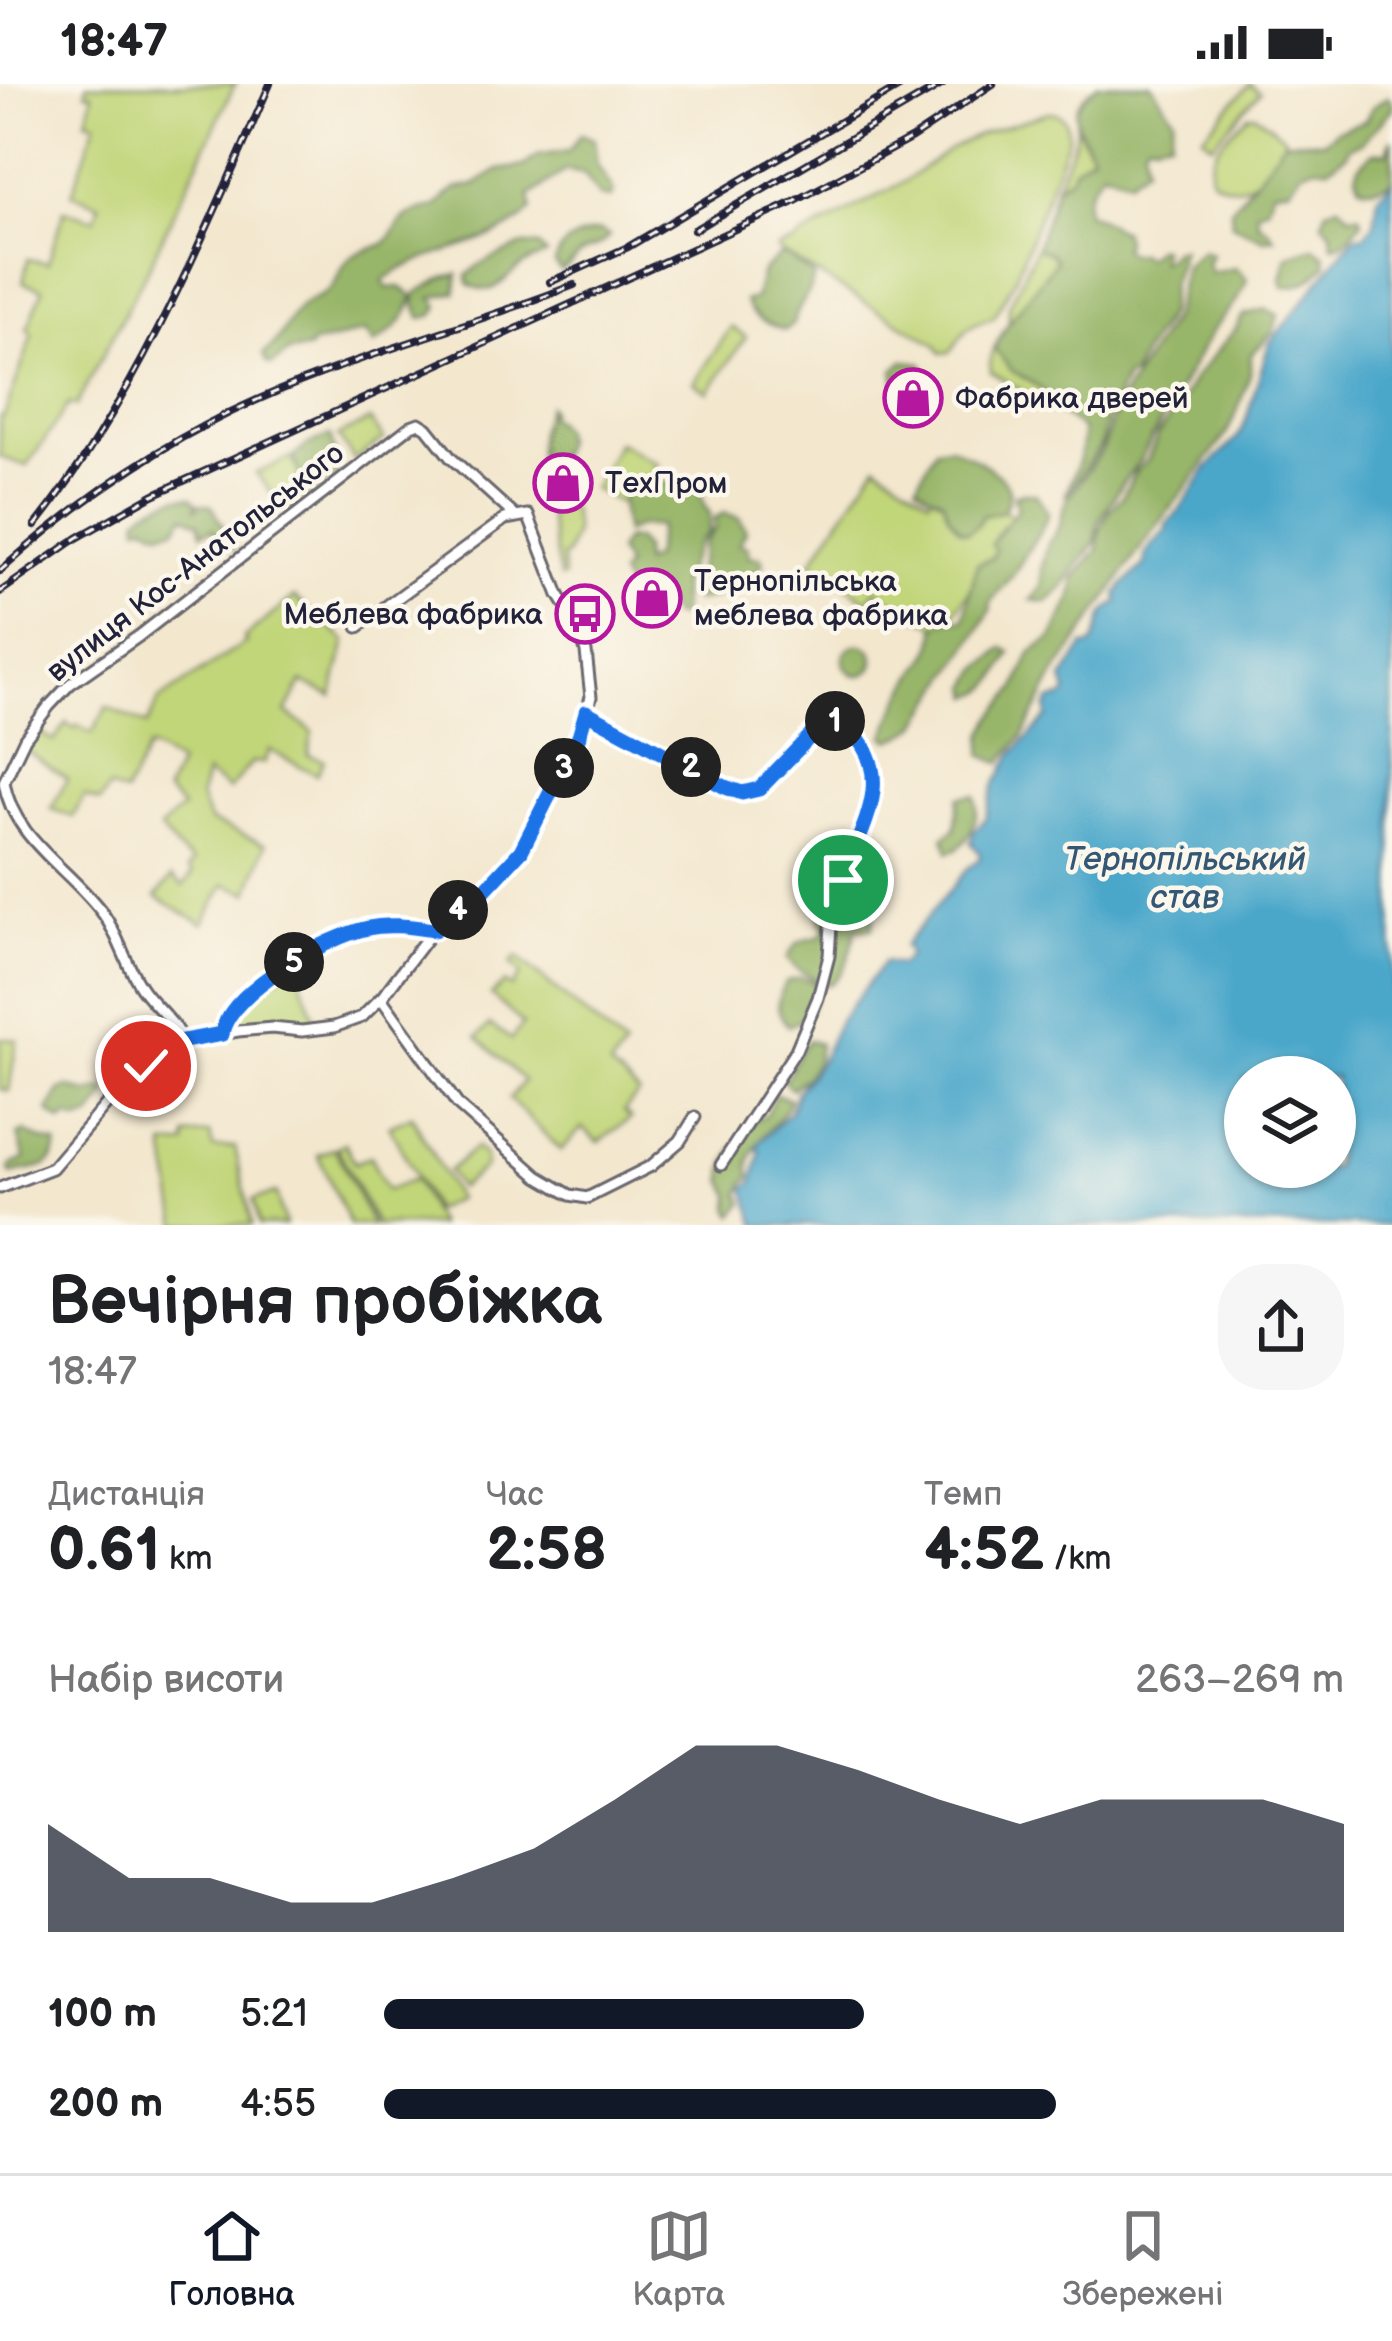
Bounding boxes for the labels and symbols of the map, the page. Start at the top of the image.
shop icon: Фабрика дверей [882,367,944,429]
place label: Фабрика дверей [955,381,1189,417]
street label: вулиця Кос-Анатольського [40,436,351,690]
shop icon: ТехПром [532,452,594,514]
place label: ТехПром [605,466,728,502]
place label: Тернопільська меблева фабрика [694,564,949,634]
shop icon: Тернопільська меблева фабрика [621,567,683,629]
bus stop icon: Меблева фабрика [554,583,616,645]
place label: Меблева фабрика [283,597,543,633]
pin: 1 [805,691,865,751]
pin: 2 [661,737,721,797]
pin: 3 [534,738,594,798]
pin [792,829,894,931]
water label: Тернопільський став [1064,840,1306,918]
pin: 4 [428,880,488,940]
pin: 5 [264,932,324,992]
pin [95,1015,197,1117]

